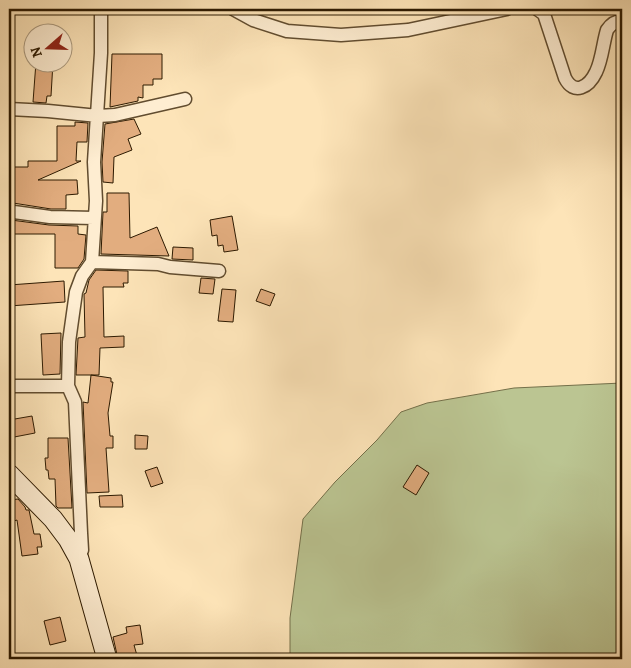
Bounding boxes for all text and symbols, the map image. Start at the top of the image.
north arrow [22,22,72,72]
text: N [26,44,47,60]

